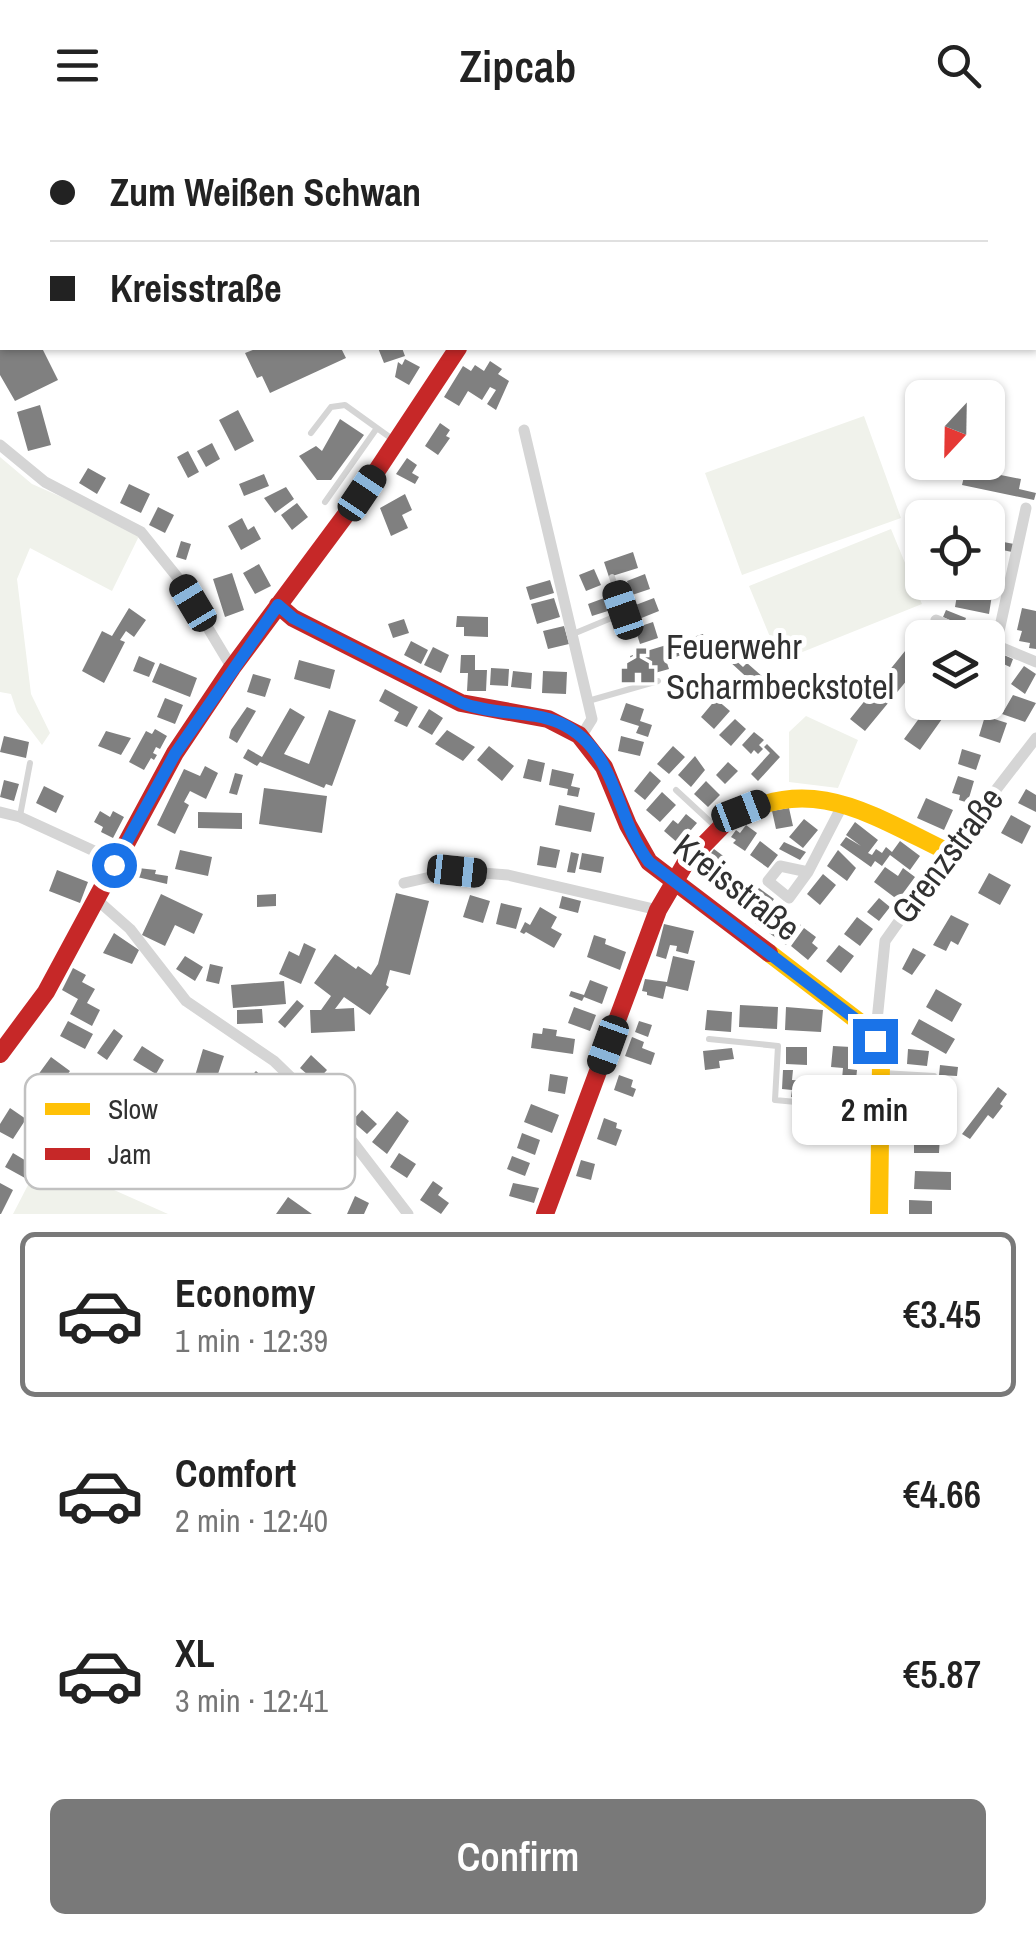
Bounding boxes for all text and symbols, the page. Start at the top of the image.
text: Zipcab [460,35,576,96]
icon: menu [50,38,105,93]
icon: search [931,38,986,93]
text: Zum Weißen Schwan [110,167,421,218]
text: Kreisstraße [110,263,281,314]
north arrow [905,380,1005,480]
map controls [905,380,1005,720]
car [333,460,391,526]
button: locate [905,500,1005,600]
car [165,570,221,636]
car [599,577,647,643]
button: layers [905,620,1005,720]
place label: Feuerwehr Scharmbeckstotel [666,623,894,710]
public building icon: Feuerwehr Scharmbeckstotel [619,647,657,685]
street label: Grenzstraße [880,777,1014,933]
car [708,786,774,836]
street label: Kreisstraße [664,823,810,951]
route start [92,843,137,888]
car [426,853,488,889]
car [584,1012,632,1078]
route end [853,1019,898,1064]
legend [25,1074,355,1189]
callout: 2 min [792,1076,958,1146]
text: 2 min [841,1088,908,1131]
text: Slow [108,1090,158,1128]
text: Jam [108,1135,151,1173]
text: Economy [175,1268,315,1319]
icon: car [55,1270,145,1360]
text: €3.45 [903,1289,981,1340]
text: 1 min · 12:39 [175,1319,328,1362]
text: Comfort [175,1448,296,1499]
icon: car [55,1450,145,1540]
text: €4.66 [903,1469,981,1520]
text: 2 min · 12:40 [175,1499,328,1542]
text: XL [175,1628,215,1679]
icon: car [55,1630,145,1720]
text: €5.87 [903,1649,981,1700]
text: 3 min · 12:41 [175,1679,328,1722]
button: Confirm [50,1799,986,1914]

